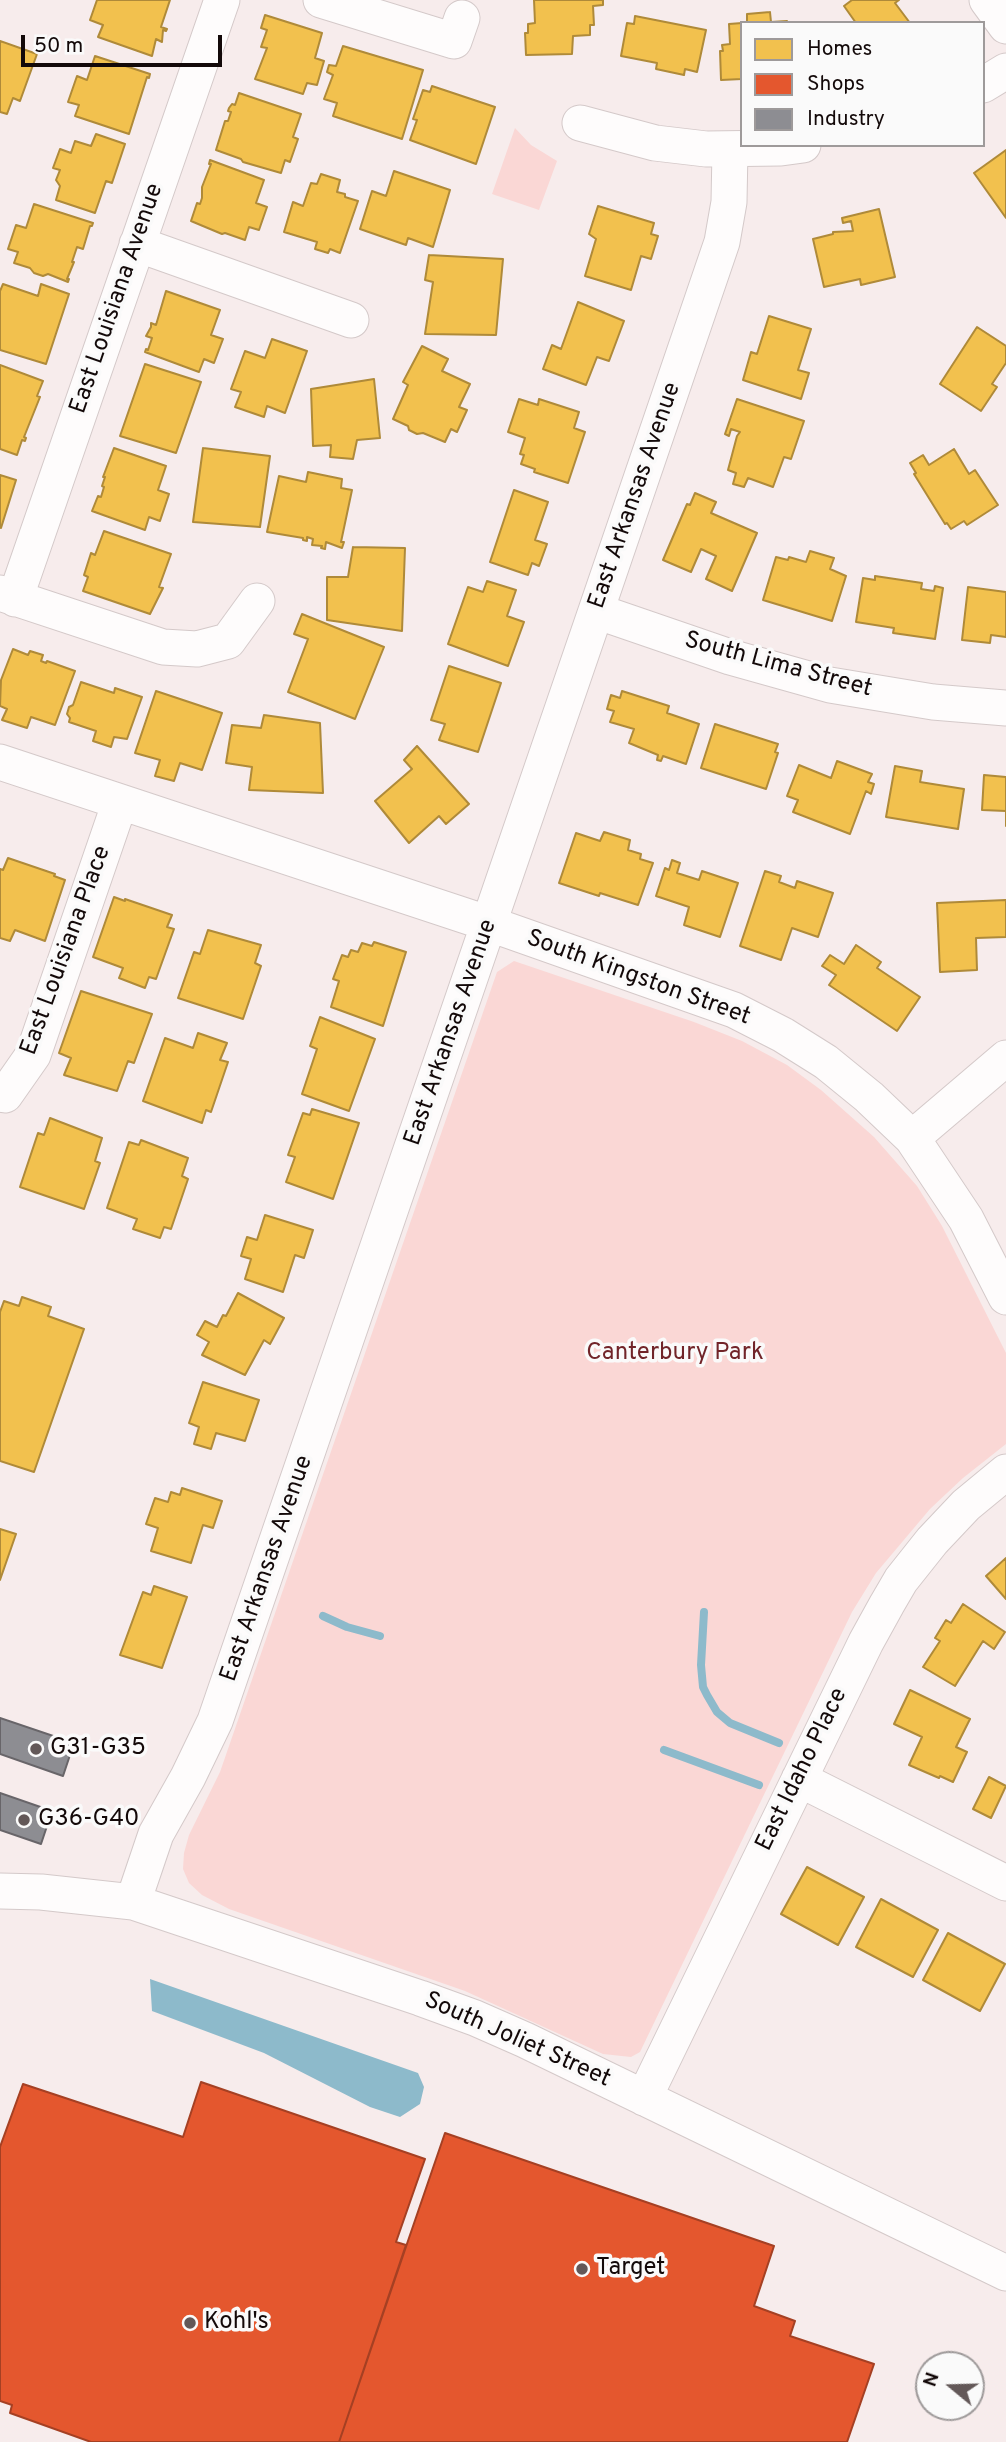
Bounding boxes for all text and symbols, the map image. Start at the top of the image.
scale bar [24,21,226,65]
legend [740,21,985,147]
text: 50 m [34,33,83,60]
text: Homes [807,36,872,63]
text: Shops [807,71,865,98]
text: Industry [807,106,885,133]
street label: East Louisiana Avenue [65,180,171,418]
street label: East Arkansas Avenue [584,379,688,613]
street label: South Lima Street [681,627,875,705]
street label: East Louisiana Place [16,842,118,1060]
street label: East Arkansas Avenue [400,916,504,1150]
street label: South Kingston Street [522,925,754,1033]
park label: Canterbury Park [586,1340,764,1368]
street label: East Arkansas Avenue [216,1452,320,1686]
street label: East Idaho Place [751,1684,855,1856]
place label: G31-G35 [50,1735,146,1763]
marker: G31-G35 [28,1741,44,1757]
place label: G36-G40 [38,1806,139,1834]
marker: G36-G40 [16,1812,32,1828]
street label: South Joliet Street [419,1987,615,2095]
place label: Target [596,2255,665,2283]
marker: Target [574,2261,590,2277]
place label: Kohl's [204,2309,269,2337]
marker: Kohl's [182,2315,198,2331]
north arrow [915,2351,985,2421]
text: N [918,2369,946,2390]

